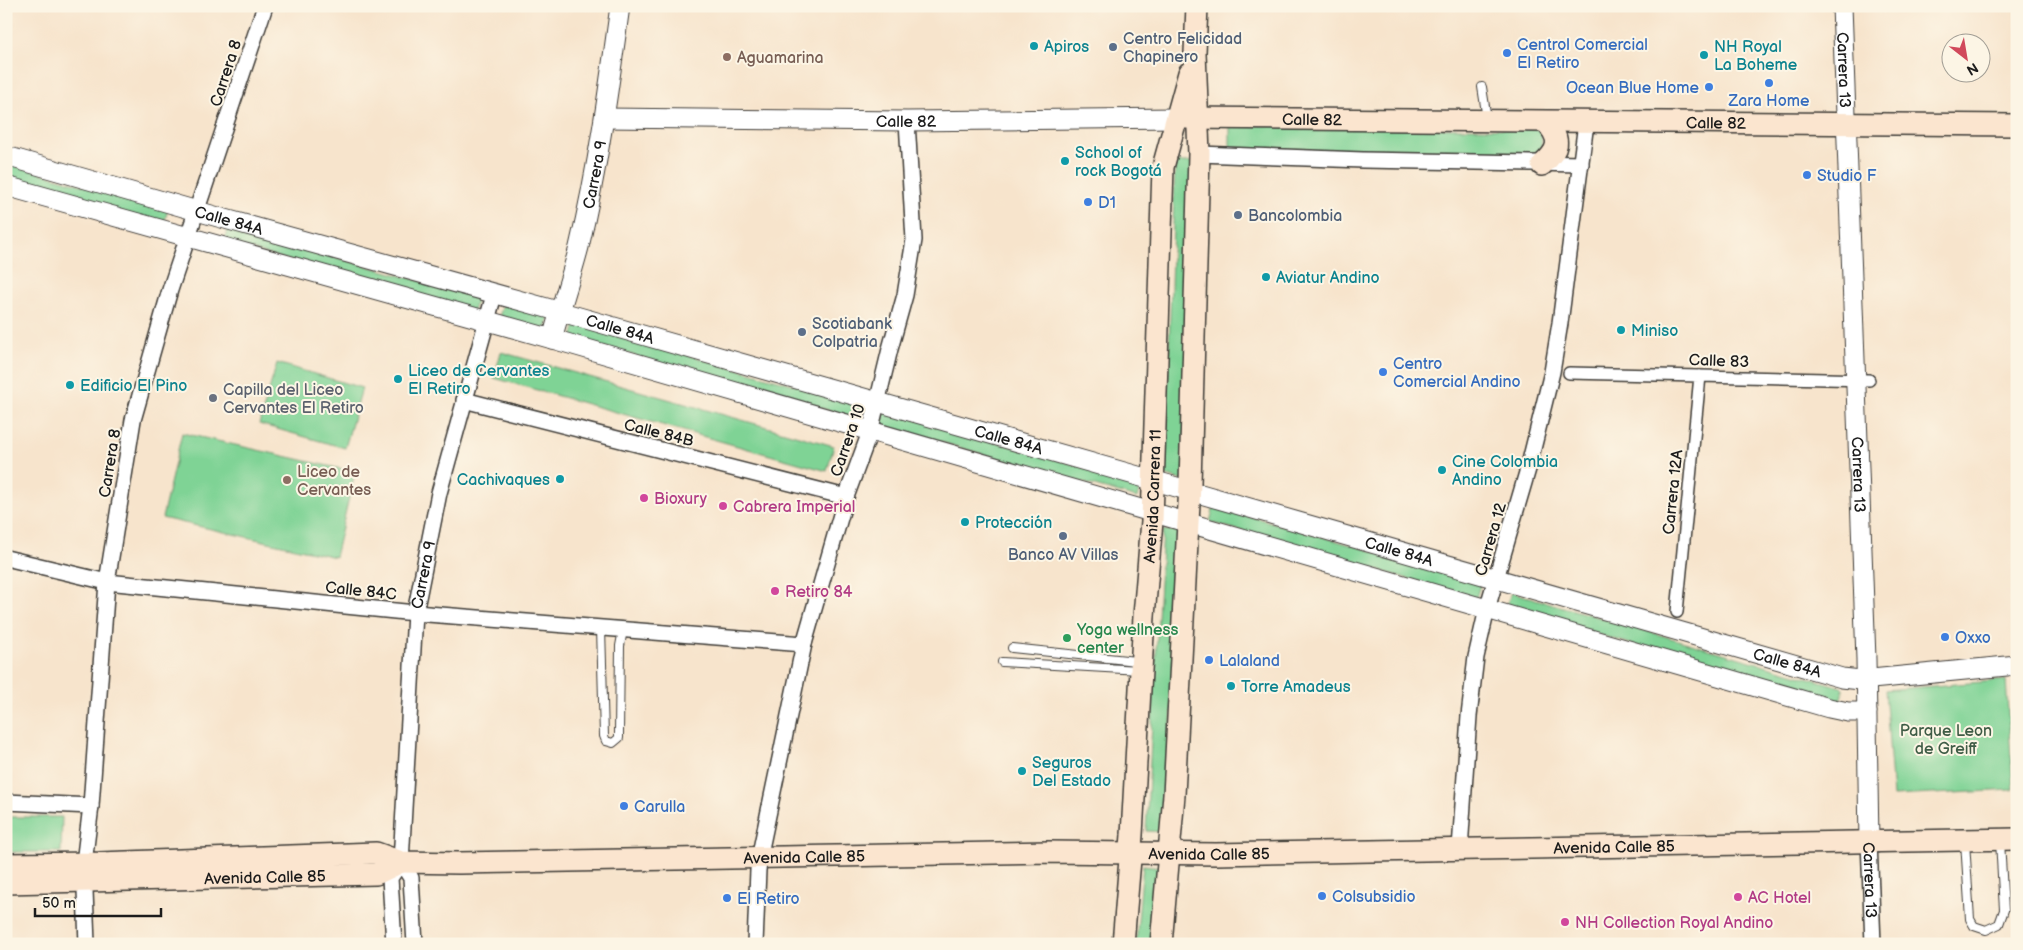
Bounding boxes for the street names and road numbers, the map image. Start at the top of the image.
street label: Carrera 13 [1832,32,1854,109]
street label: Carrera 8 [207,38,246,109]
street label: Calle 82 [1282,111,1343,130]
street label: Calle 82 [876,113,937,132]
street label: Calle 82 [1686,114,1747,134]
street label: Carrera 9 [580,139,611,211]
street label: Calle 84A [192,203,265,240]
street label: Calle 84A [583,311,656,349]
street label: Calle 83 [1688,351,1750,372]
street label: Carrera 10 [827,402,870,479]
street label: Calle 84B [622,416,696,451]
street label: Calle 84A [972,422,1045,460]
street label: Carrera 8 [96,428,125,499]
street label: Avenida Carrera 11 [1140,429,1166,564]
street label: Carrera 13 [1847,436,1869,513]
street label: Carrera 12A [1660,448,1687,536]
street label: Carrera 12 [1472,500,1511,578]
street label: Calle 84A [1362,534,1435,571]
street label: Carrera 9 [408,539,440,611]
street label: Calle 84C [324,578,398,605]
street label: Calle 84A [1751,645,1824,683]
street label: Avenida Calle 85 [1553,837,1675,859]
street label: Carrera 13 [1858,842,1880,919]
street label: Avenida Calle 85 [1148,845,1270,865]
street label: Avenida Calle 85 [743,847,865,869]
street label: Avenida Calle 85 [204,867,326,889]

